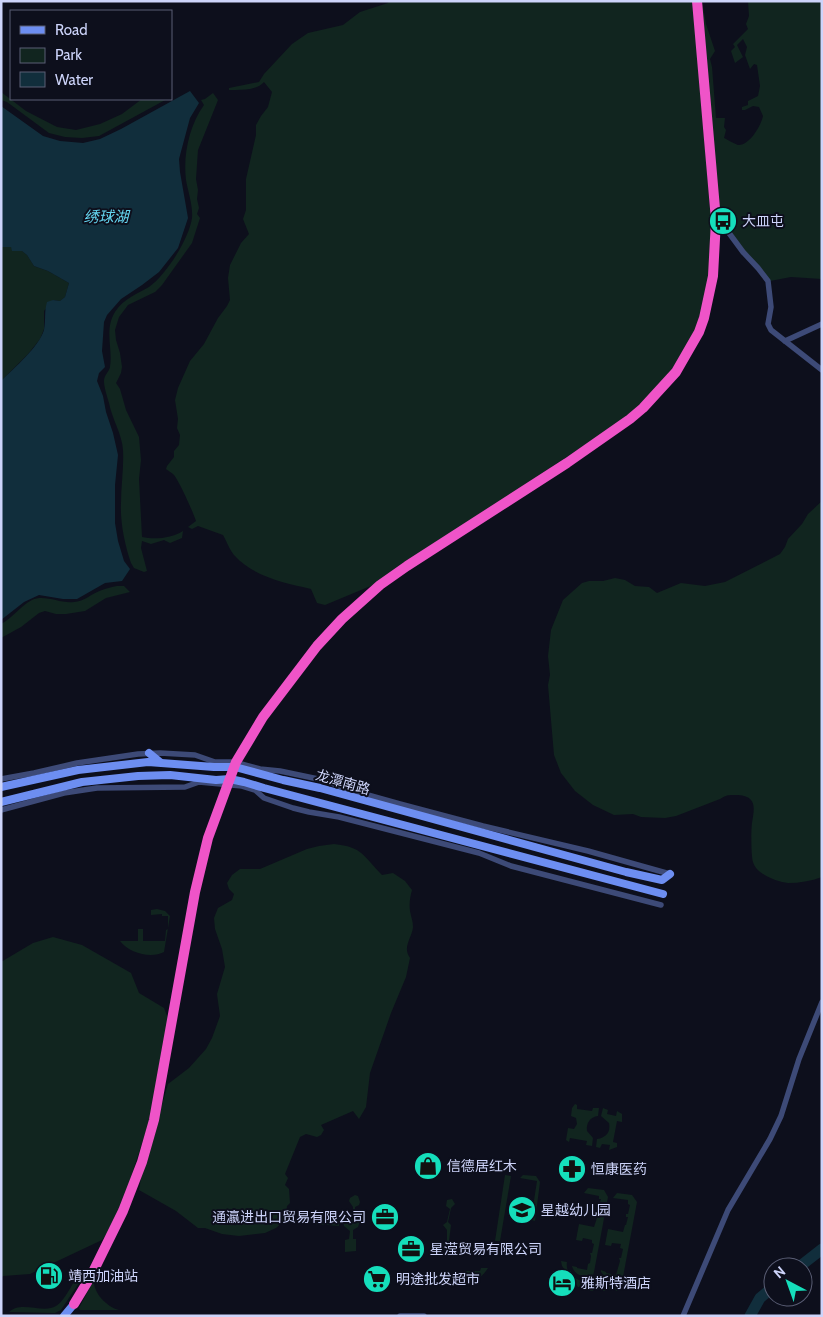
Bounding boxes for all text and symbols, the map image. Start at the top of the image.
legend [10,10,172,100]
text: Road [55,21,88,39]
text: Park [55,46,82,64]
text: Water [55,71,93,89]
bus stop icon: 大皿屯 [708,206,738,236]
water label: 绣球湖 [83,208,130,226]
place label: 大皿屯 [742,212,784,230]
street label: 龙潭南路 [314,766,372,798]
shop icon: 信德居红木 [413,1151,443,1181]
pharmacy icon: 恒康医药 [557,1154,587,1184]
place label: 信德居红木 [447,1157,517,1175]
place label: 恒康医药 [591,1160,647,1178]
school or university icon: 星越幼儿园 [507,1195,537,1225]
place label: 星越幼儿园 [541,1201,611,1219]
office icon: 通瀛进出口贸易有限公司 [370,1202,400,1232]
place label: 通瀛进出口贸易有限公司 [212,1208,366,1226]
office icon: 星滢贸易有限公司 [396,1234,426,1264]
place label: 星滢贸易有限公司 [430,1240,542,1258]
north arrow [763,1257,813,1307]
fuel station icon: 靖西加油站 [34,1261,64,1291]
text: N [770,1262,789,1282]
supermarket icon: 明途批发超市 [362,1264,392,1294]
place label: 靖西加油站 [68,1267,138,1285]
hotel icon: 雅斯特酒店 [547,1268,577,1298]
place label: 明途批发超市 [396,1270,480,1288]
place label: 雅斯特酒店 [581,1274,651,1292]

